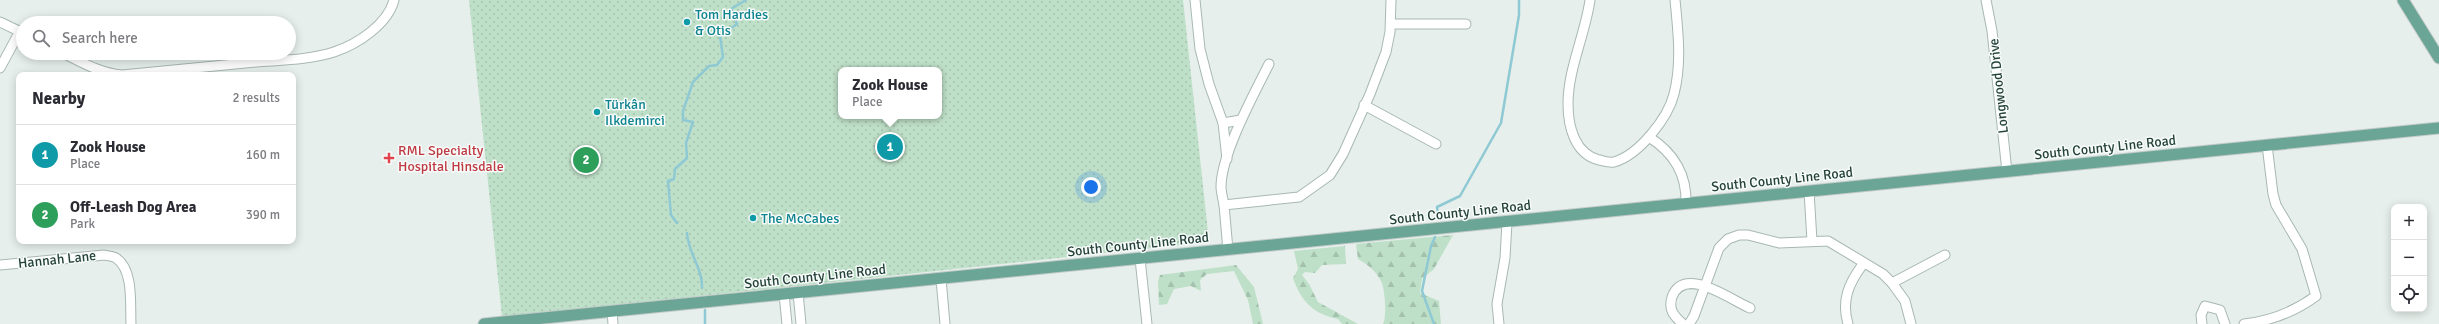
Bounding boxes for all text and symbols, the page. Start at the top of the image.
place label: Tom Hardies & Otis [695,6,768,39]
search box [16,16,296,60]
marker: Tom Hardies & Otis [682,17,692,27]
icon: search [30,27,52,49]
text: Search here [62,29,138,47]
street label: Longwood Drive [1985,38,2012,134]
popup [838,67,942,119]
text: Zook House [852,76,928,94]
text: Nearby [32,88,85,109]
text: 2 results [232,90,280,106]
text: Place [852,94,882,110]
place label: Türkân Ilkdemirci [605,96,665,129]
marker: Türkân Ilkdemirci [592,107,602,117]
pin: 1 [877,132,903,162]
street label: South County Line Road [2033,132,2177,163]
text: Zook House [70,138,146,156]
place label: RML Specialty Hospital Hinsdale [398,142,504,175]
pin: 2 [573,145,599,175]
text: 1 [41,147,49,163]
text: 160 m [246,147,280,163]
marker: RML Specialty Hospital Hinsdale [383,152,395,164]
text: Place [70,156,100,172]
street label: South County Line Road [1710,164,1854,195]
your location [1081,177,1101,197]
street label: South County Line Road [1388,197,1532,228]
text: Off-Leash Dog Area [70,198,196,216]
map controls [2391,204,2427,312]
button: + [2391,204,2427,240]
text: 2 [41,207,49,223]
text: 390 m [246,207,280,223]
place label: The McCabes [761,210,839,227]
marker: The McCabes [748,213,758,223]
text: Park [70,216,95,232]
street label: South County Line Road [1066,229,1210,260]
button: − [2391,240,2427,276]
street label: Hannah Lane [17,247,97,272]
street label: South County Line Road [743,261,887,292]
button: locate [2391,276,2427,312]

